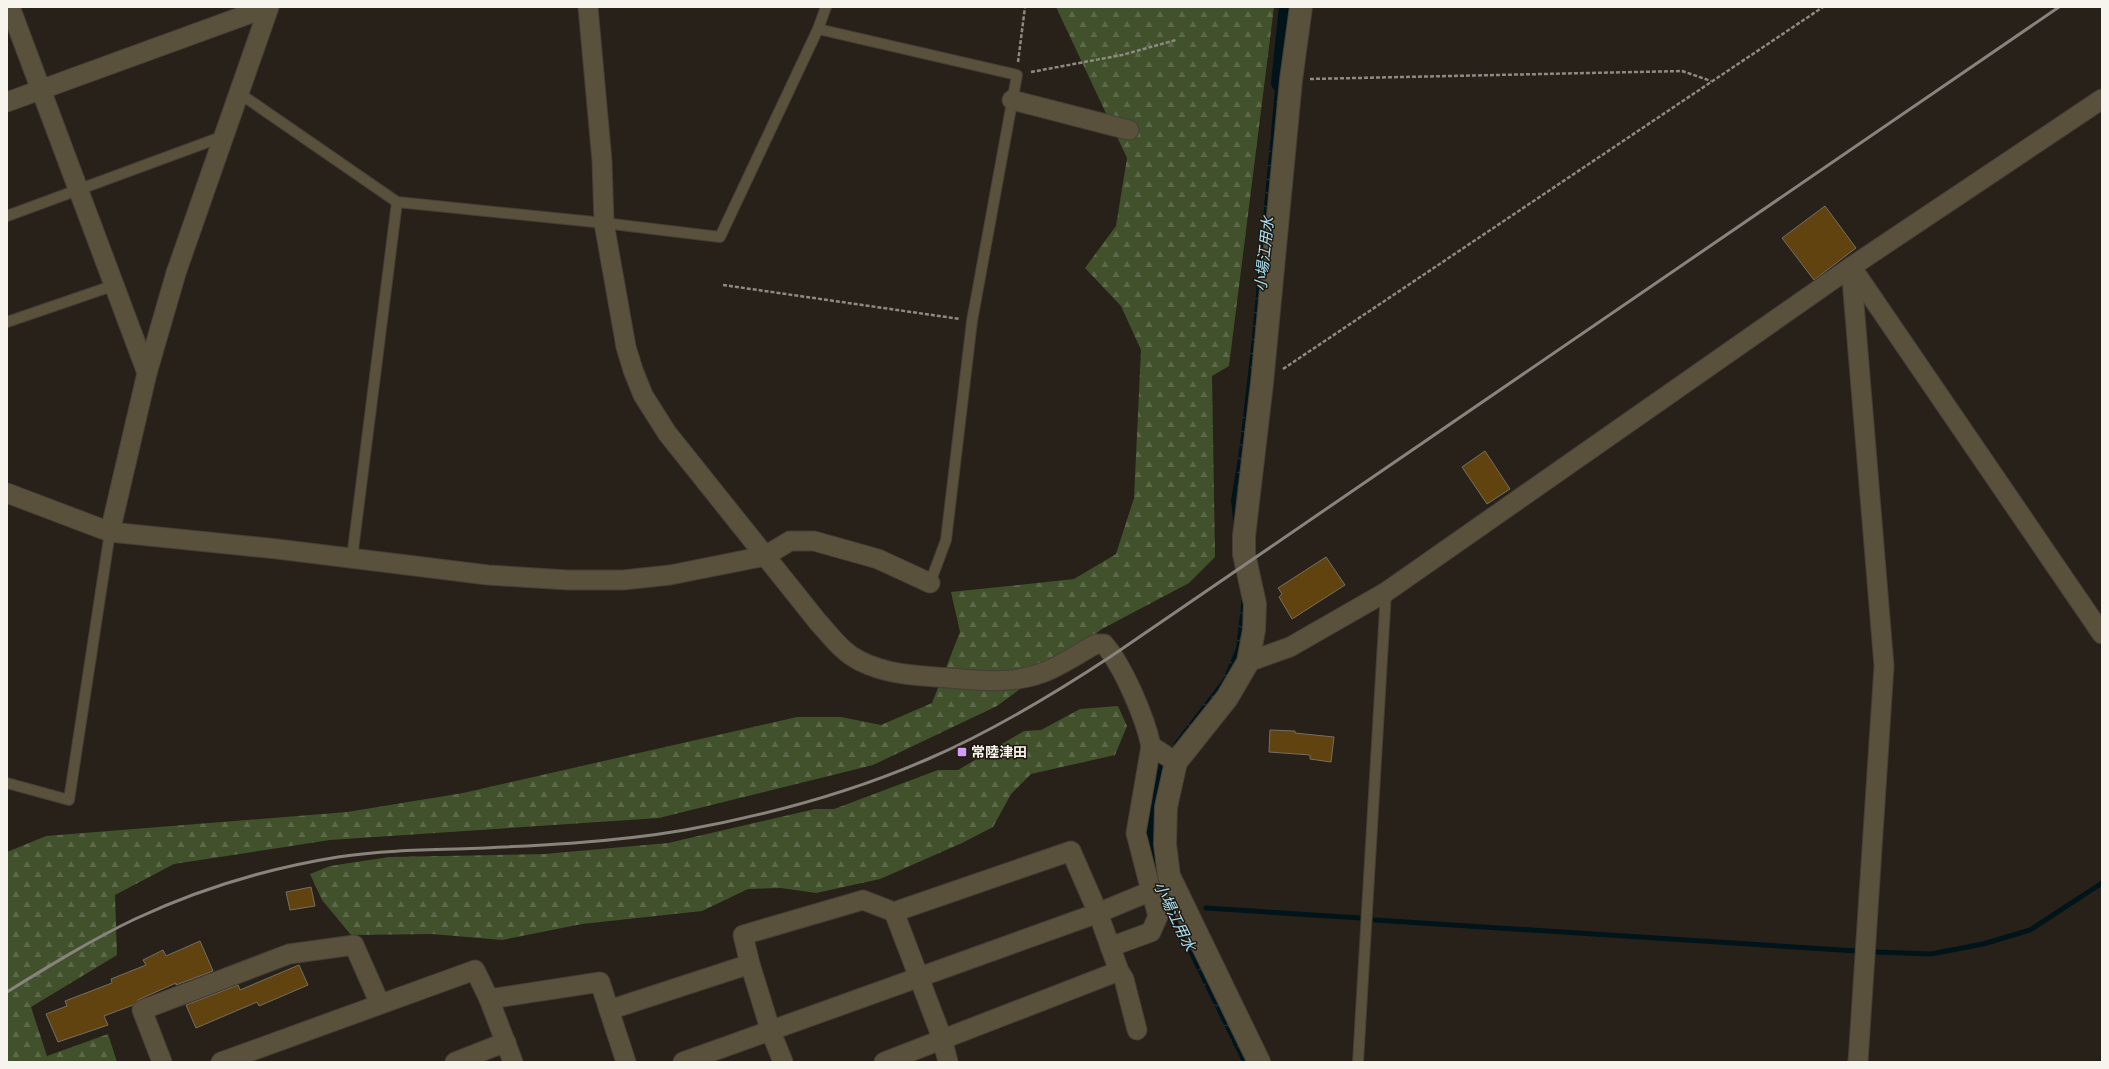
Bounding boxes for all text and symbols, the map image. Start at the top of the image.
water label: 小場江用水 [1251,214,1278,292]
place label: 常陸津田 [971,743,1027,761]
marker: 常陸津田 [956,746,968,758]
water label: 小場江用水 [1150,878,1201,956]

